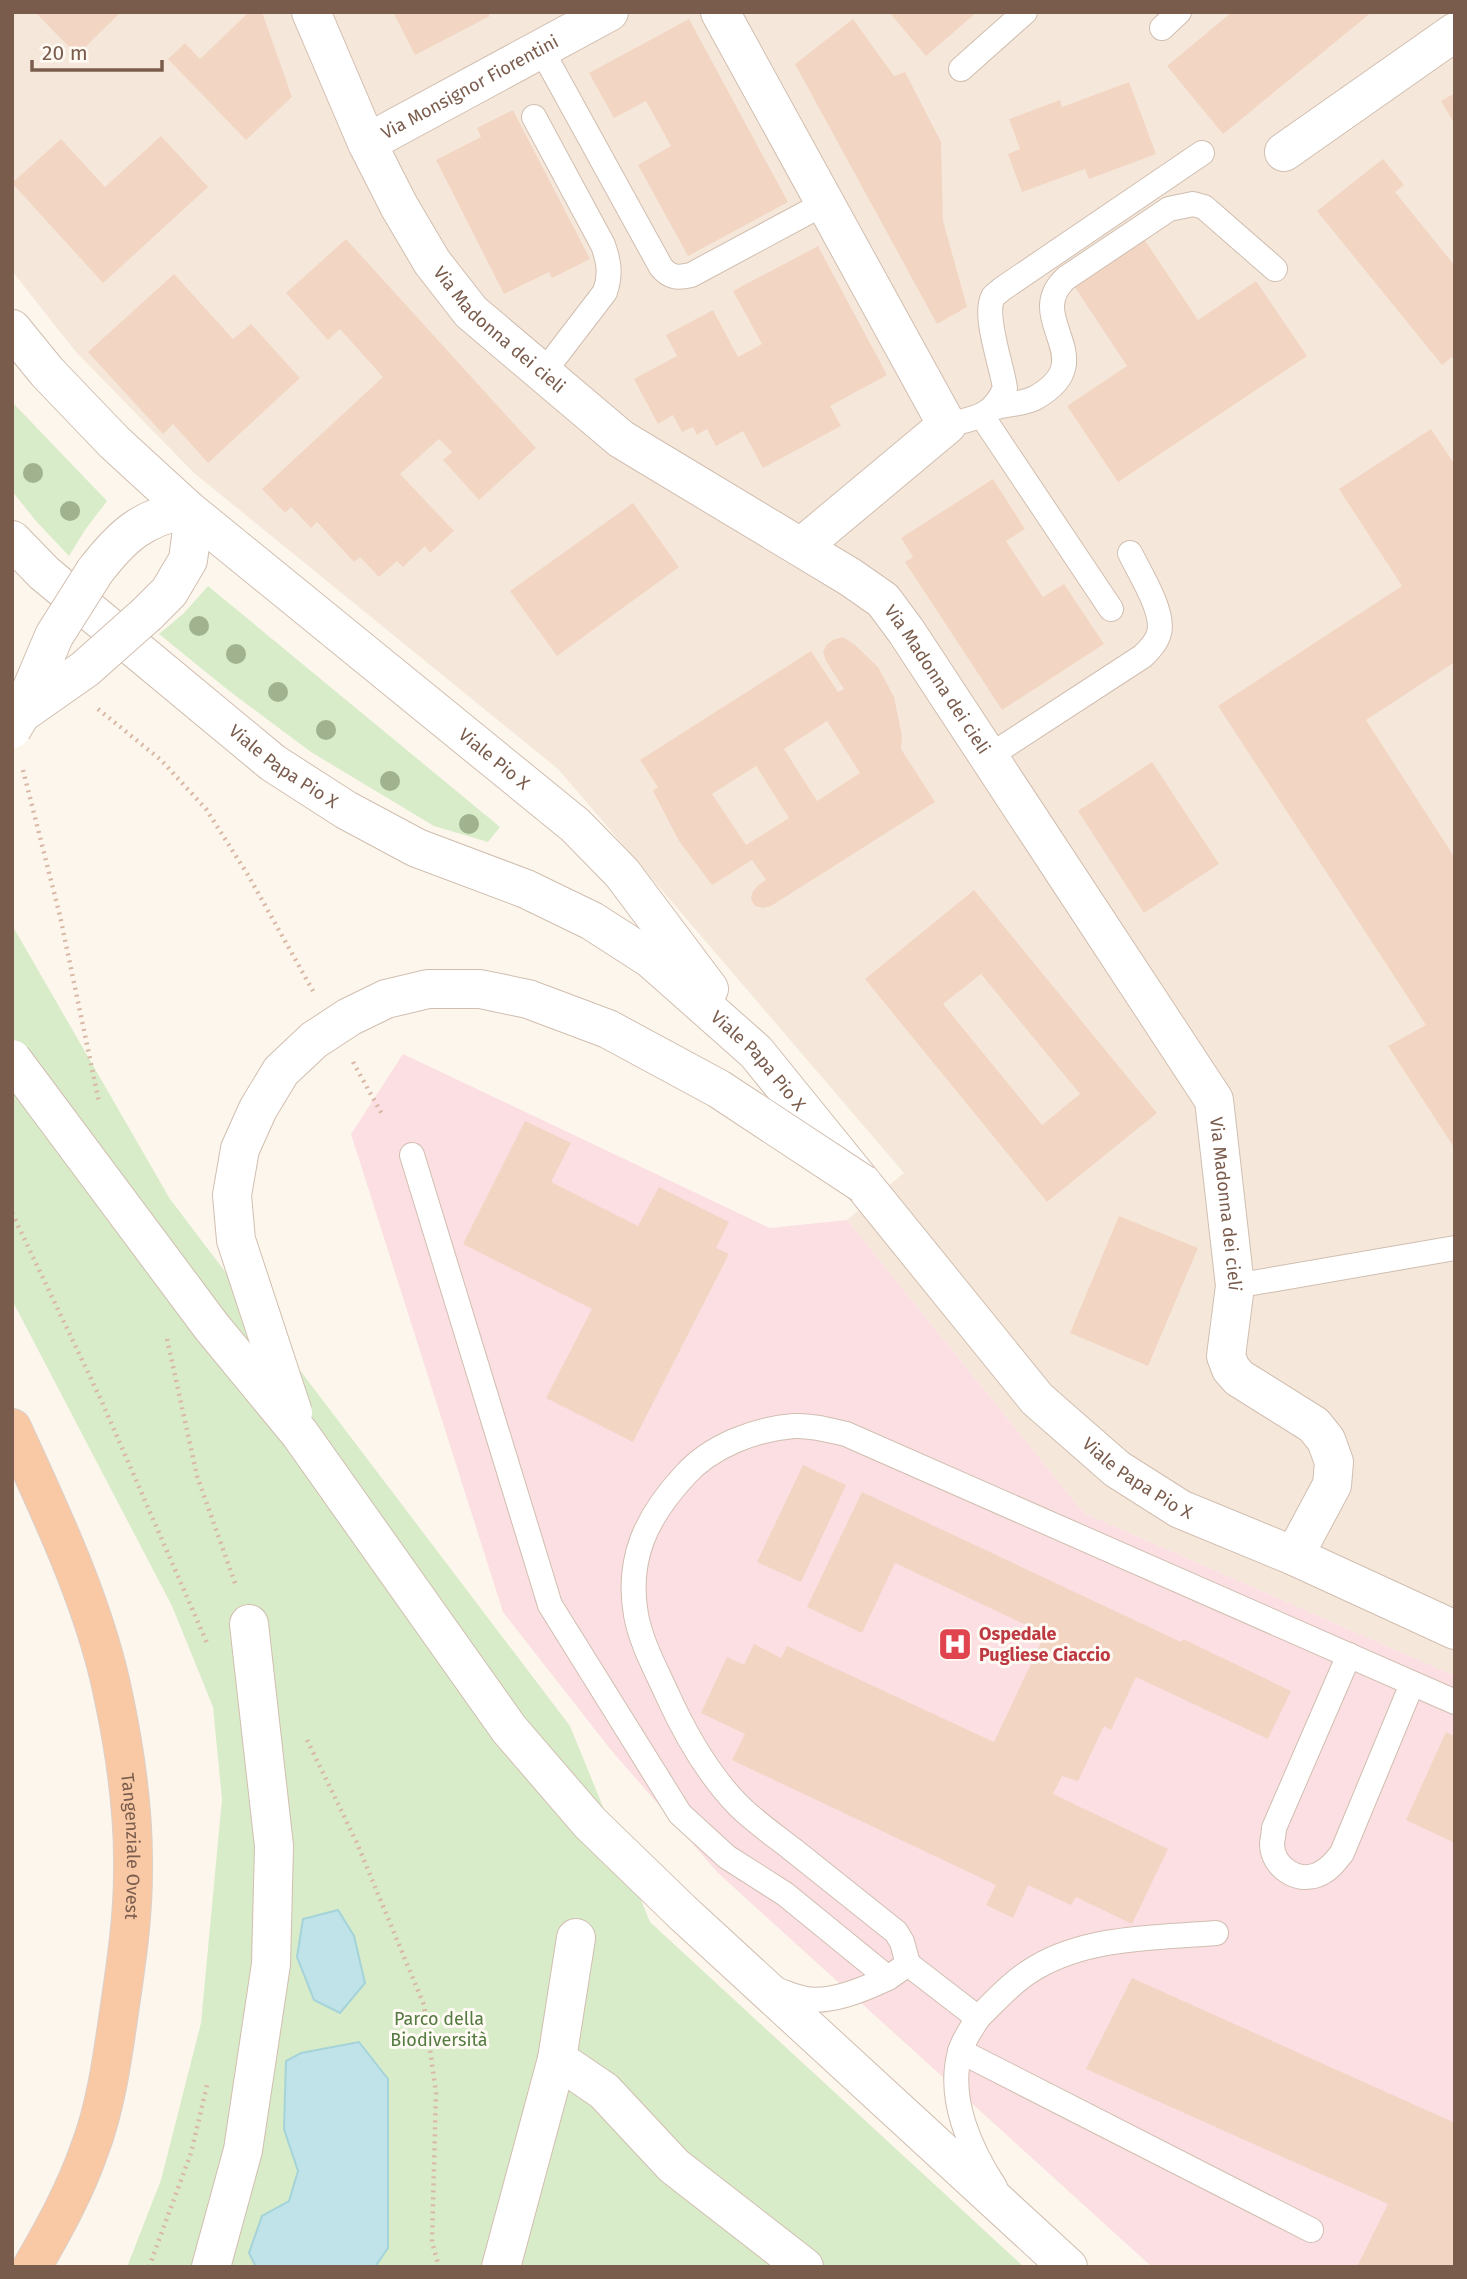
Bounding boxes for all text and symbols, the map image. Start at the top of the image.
scale bar [32,28,161,72]
street label: Via Monsignor Fiorentini [377,30,562,144]
text: 20 m [42,40,88,66]
street label: Via Madonna dei cieli [429,262,570,398]
street label: Via Madonna dei cieli [879,601,995,758]
street label: Viale Papa Pio X [224,720,342,813]
street label: Viale Pio X [454,724,534,795]
street label: Viale Papa Pio X [706,1006,810,1116]
street label: Via Madonna dei cieli [1205,1116,1246,1292]
street label: Viale Papa Pio X [1078,1433,1196,1524]
place label: Ospedale Pugliese Ciaccio [979,1623,1111,1666]
hospital icon: Ospedale Pugliese Ciaccio [936,1625,974,1663]
street label: Tangenziale Ovest [116,1772,144,1921]
park label: Parco della Biodiversità [390,2008,488,2051]

